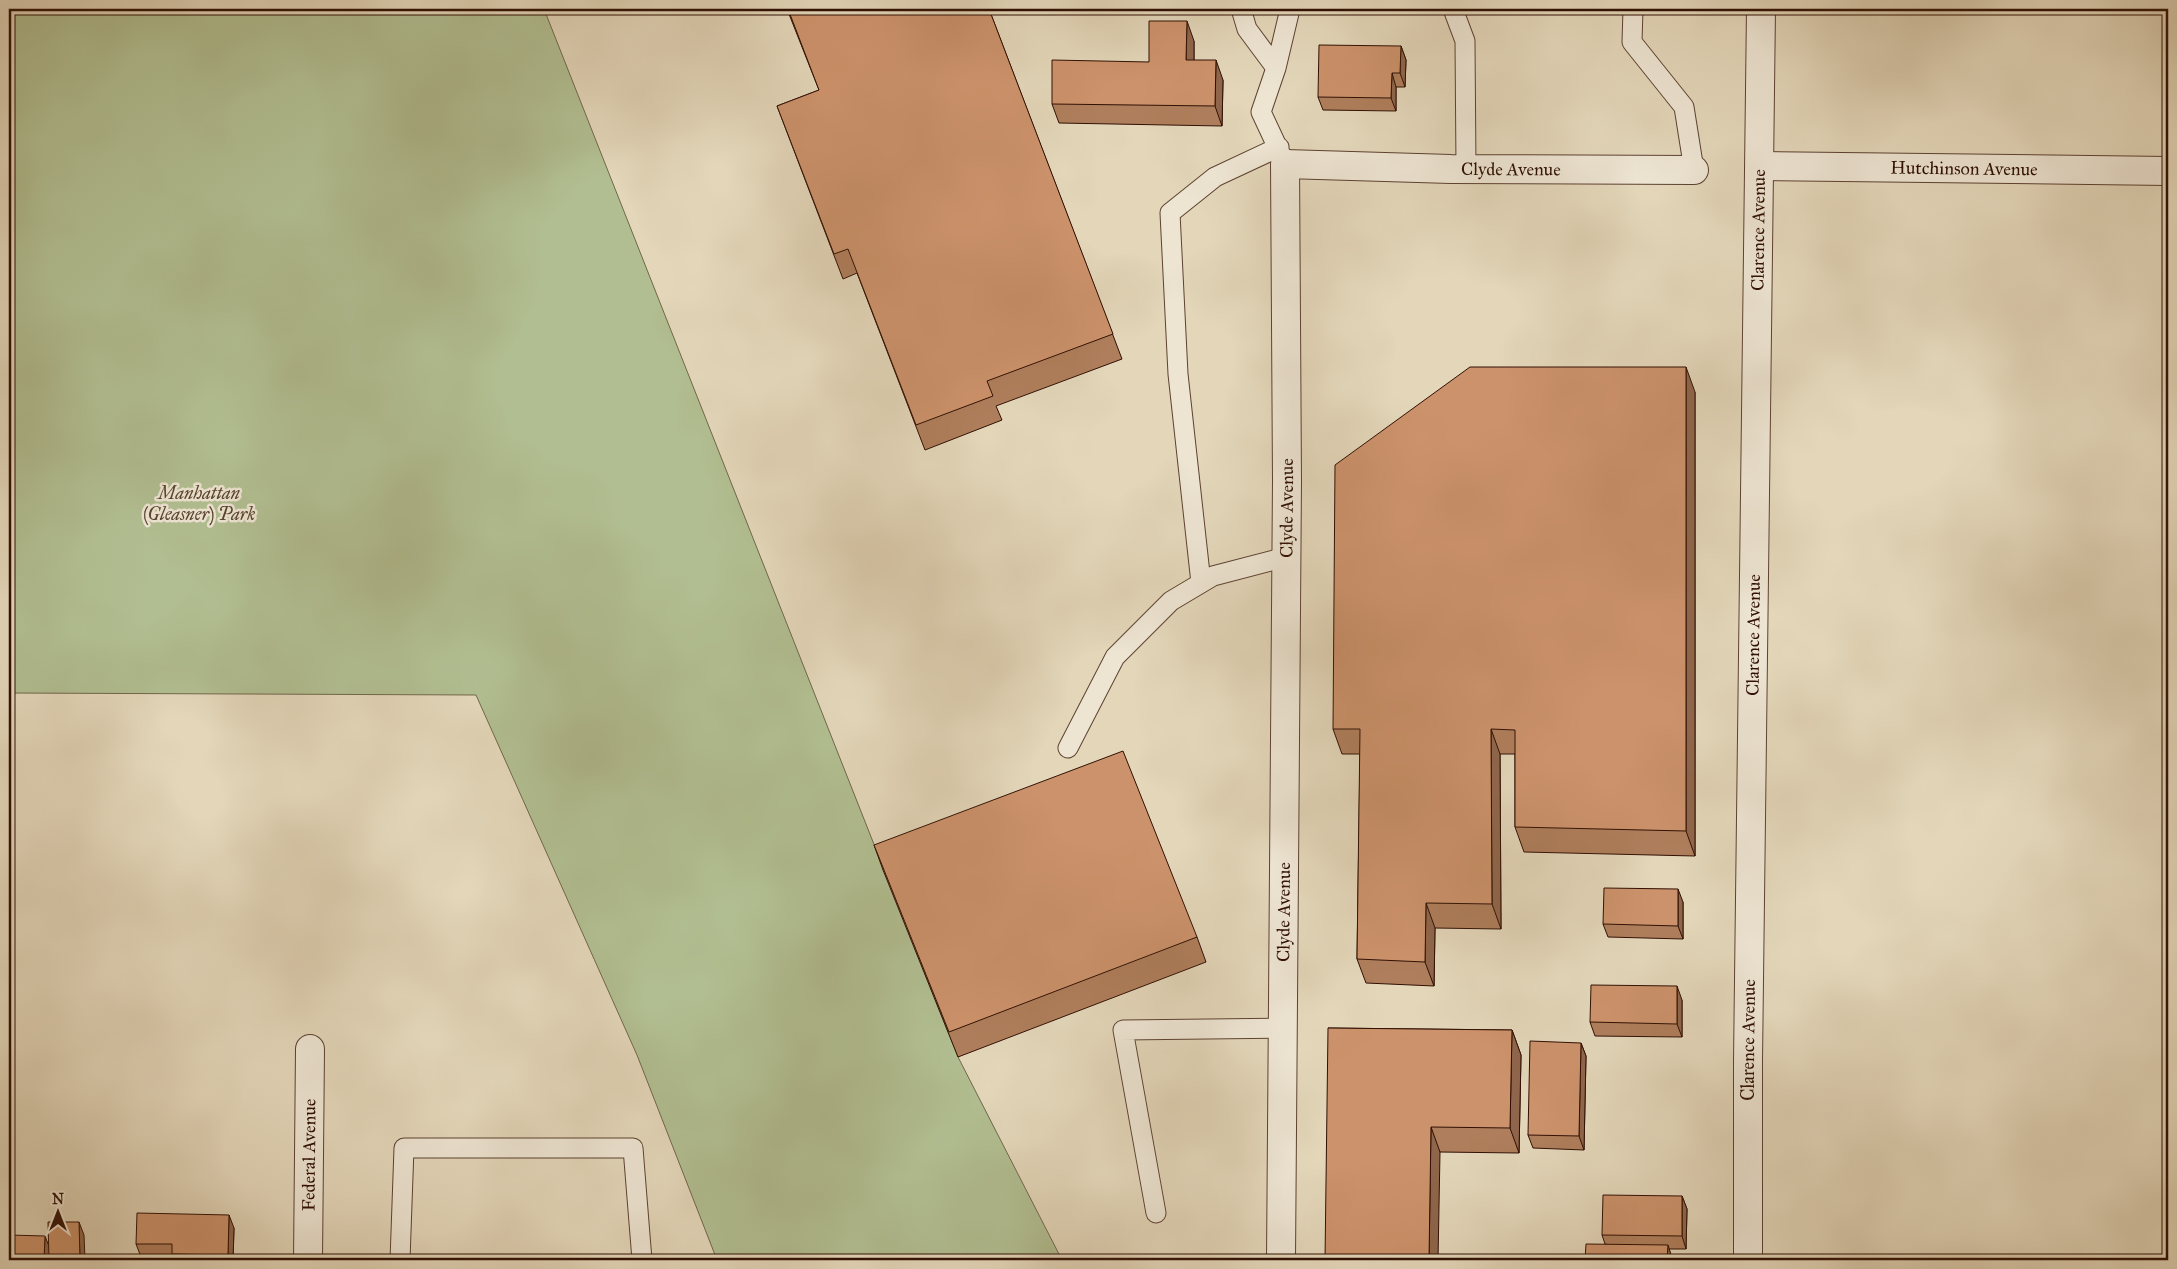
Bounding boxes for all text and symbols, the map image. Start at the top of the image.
street label: Hutchinson Avenue [1890,157,2038,180]
street label: Clyde Avenue [1461,158,1561,180]
street label: Clarence Avenue [1747,169,1770,291]
street label: Clyde Avenue [1275,458,1298,558]
park label: Manhattan (Gleasner) Park [143,482,255,526]
street label: Clarence Avenue [1742,574,1765,696]
street label: Clyde Avenue [1272,862,1295,962]
street label: Clarence Avenue [1737,979,1760,1101]
street label: Federal Avenue [297,1099,321,1211]
north arrow [32,1186,82,1236]
text: N [52,1191,64,1208]

